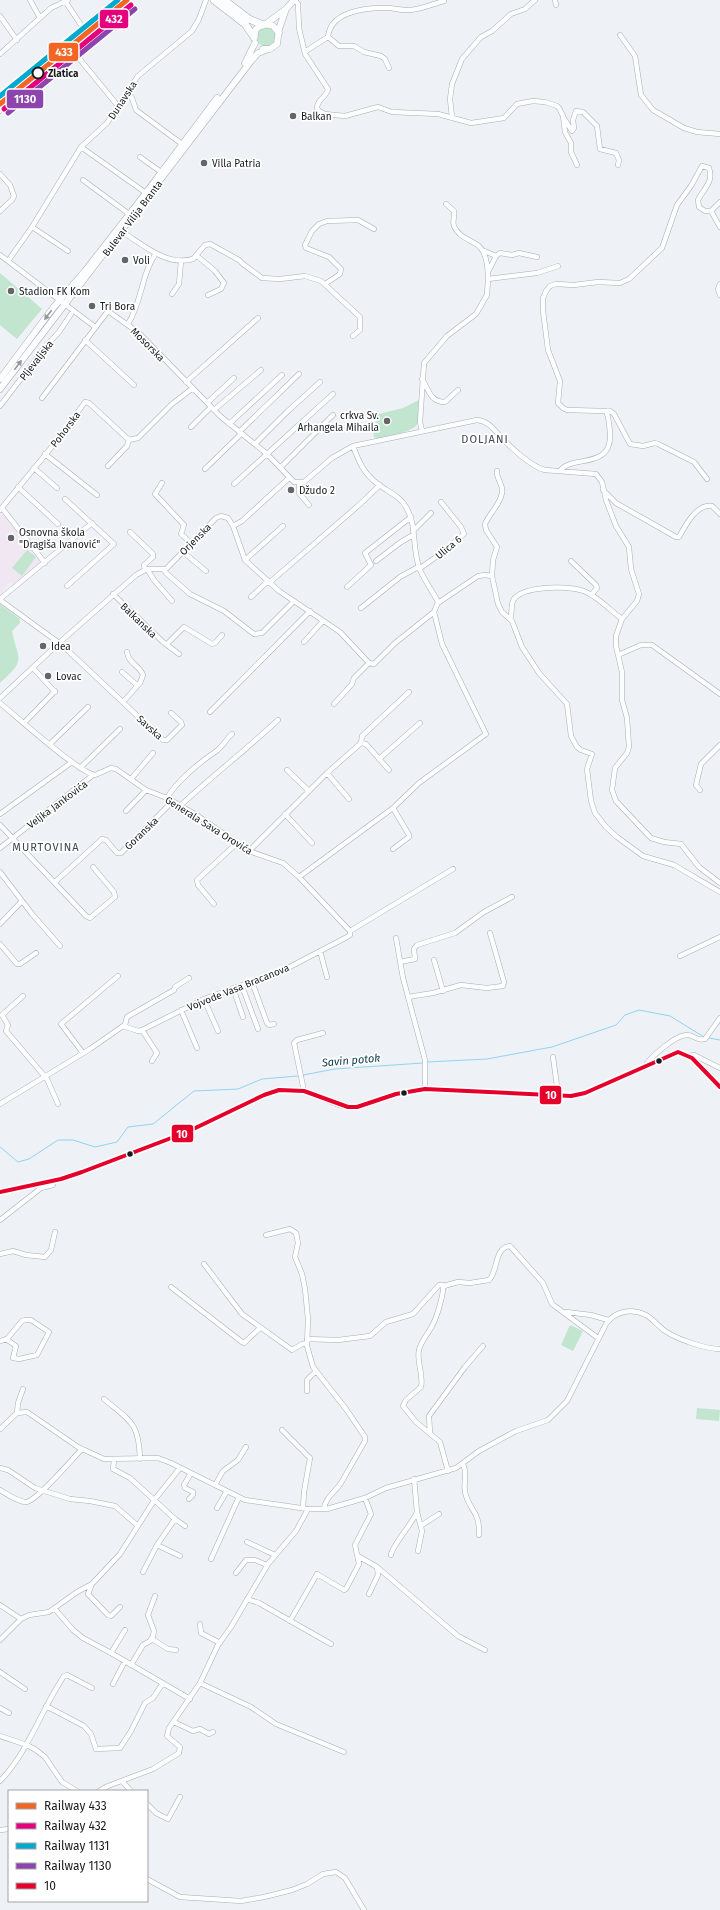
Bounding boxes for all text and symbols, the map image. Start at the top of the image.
line badge: 432 [99,9,129,29]
text: 432 [105,13,123,26]
line badge: 433 [48,42,79,62]
text: 433 [55,46,73,59]
marker: Zlatica [31,66,45,80]
place label: Zlatica [48,68,79,80]
street label: Dunavska [106,79,140,122]
line badge: 1130 [6,89,44,109]
text: 1130 [14,93,37,106]
marker: Balkan [288,111,298,121]
place label: Balkan [301,111,332,123]
marker: Villa Patria [199,158,209,168]
place label: Villa Patria [212,158,261,170]
street label: Bulevar Vilija Branta [100,178,165,259]
marker: Voli [120,255,130,265]
place label: Voli [133,255,150,267]
marker: Stadion FK Kom [6,286,16,296]
place label: Stadion FK Kom [19,286,90,298]
marker: Tri Bora [87,301,97,311]
place label: Tri Bora [100,301,135,313]
one-way arrow [44,309,53,320]
street label: Mosorska [128,325,167,364]
street label: Pljevaljska [17,338,56,383]
one-way arrow [14,360,22,370]
street label: Pohorska [48,409,83,450]
place label: crkva Sv. Arhangela Mihaila [298,410,379,434]
marker: crkva Sv. Arhangela Mihaila [382,416,392,426]
district label: DOLJANI [461,433,509,446]
marker: Džudo 2 [286,485,296,495]
place label: Džudo 2 [299,485,335,497]
street label: Orjenska [177,521,214,558]
place label: Osnovna škola "Dragiša Ivanović" [19,527,100,551]
marker: Osnovna škola "Dragiša Ivanović" [6,533,16,543]
street label: Ulica 6 [433,533,464,562]
street label: Balkanska [118,601,159,641]
marker: Idea [38,641,48,651]
place label: Idea [51,641,71,653]
marker: Lovac [43,671,53,681]
place label: Lovac [56,671,82,683]
street label: Savska [134,713,165,742]
street label: Veljka Jankovića [25,778,90,831]
street label: Generala Sava Orovića [163,794,254,858]
street label: Goranska [122,815,161,853]
district label: MURTOVINA [12,841,80,854]
street label: Vojvode Vasa Bracanova [186,962,291,1014]
water label: Savin potok [320,1051,381,1070]
unlabelled marker [654,1056,664,1066]
line badge: 10 [539,1085,562,1105]
unlabelled marker [399,1088,409,1098]
text: 10 [545,1089,557,1102]
line badge: 10 [171,1124,194,1143]
text: 10 [176,1128,188,1141]
unlabelled marker [125,1149,135,1159]
legend [8,1790,148,1902]
text: Railway 433 [44,1799,107,1813]
text: Railway 432 [44,1819,107,1833]
text: Railway 1131 [44,1839,110,1853]
text: Railway 1130 [44,1859,112,1873]
text: 10 [44,1879,56,1893]

